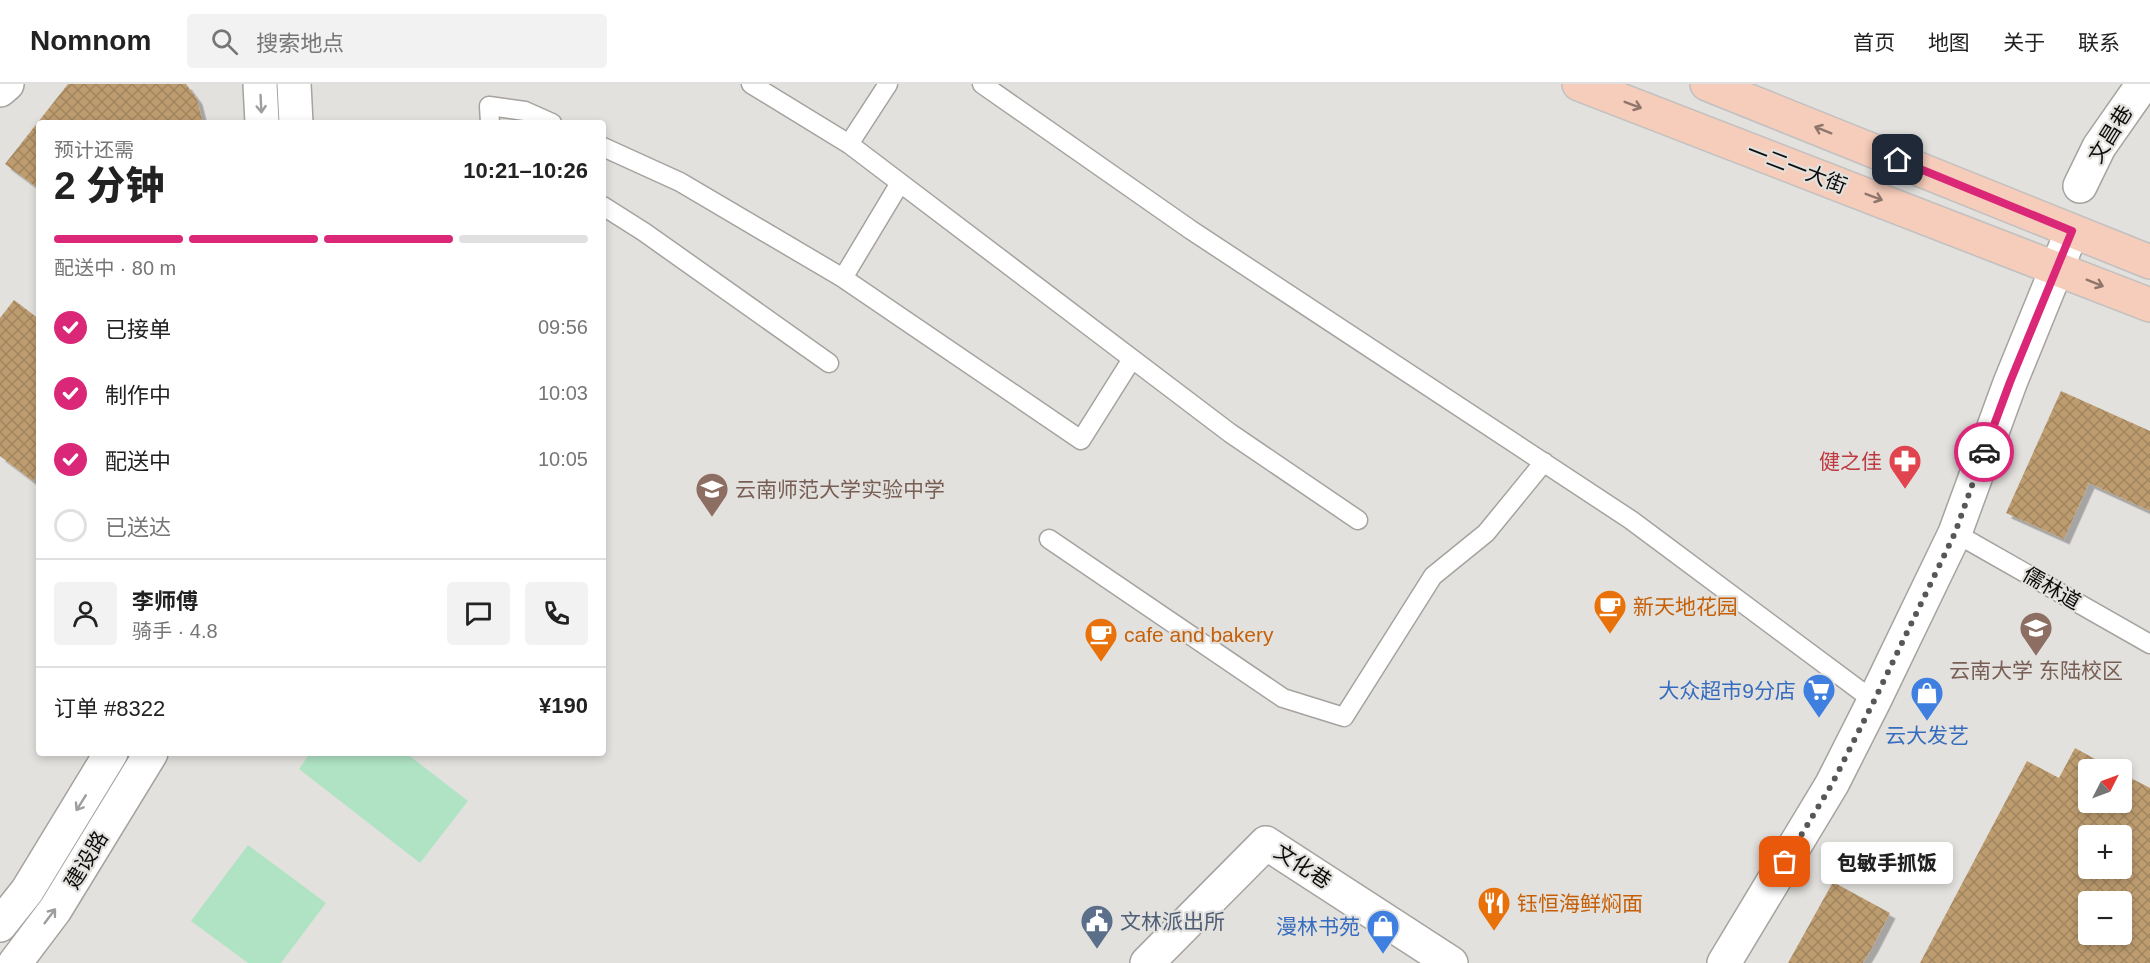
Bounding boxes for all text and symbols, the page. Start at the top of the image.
search box [187,14,607,68]
text: Nomnom [30,25,151,56]
icon: search [208,25,241,58]
text: 搜索地点 [256,31,344,56]
text: 首页 [1853,31,1895,54]
text: 地图 [1928,31,1970,54]
text: 关于 [2003,31,2045,54]
text: 联系 [2078,31,2120,54]
one-way arrow [255,93,266,113]
one-way arrow [1623,100,1642,111]
street label: 文昌巷 [2084,101,2136,167]
one-way arrow [1815,124,1833,135]
pin [1872,134,1923,185]
street label: 一二一大街 [1744,138,1850,198]
text: 预计还需 [54,139,134,161]
icon: home [1881,143,1914,176]
text: 10:21–10:26 [463,158,588,183]
text: 2 分钟 [54,164,165,207]
one-way arrow [1864,193,1883,204]
text: 配送中 · 80 m [54,257,176,279]
one-way arrow [2085,278,2104,289]
icon: check [54,311,87,344]
text: 09:56 [538,316,588,338]
text: 已接单 [105,317,171,342]
icon: check [54,377,87,410]
text: 10:03 [538,382,588,404]
text: 制作中 [105,383,171,408]
courier [1954,422,2014,482]
icon: car [1968,436,2001,469]
icon: check [54,443,87,476]
pharmacy icon: 健之佳 [1887,443,1923,490]
text: 10:05 [538,448,588,470]
text: 配送中 [105,449,171,474]
place label: 健之佳 [1819,450,1882,473]
school or university icon: 云南师范大学实验中学 [694,471,730,518]
place label: 云南师范大学实验中学 [735,478,945,501]
text: 已送达 [105,515,171,540]
street label: 儒林道 [2019,562,2085,614]
button: person [54,582,117,645]
button: chat [447,582,510,645]
button: phone [525,582,588,645]
cafe icon: 新天地花园 [1592,588,1628,635]
text: 李师傅 [132,589,198,614]
place label: 新天地花园 [1633,595,1738,618]
school or university icon: 云南大学 东陆校区 [2018,610,2054,657]
cafe icon: cafe and bakery [1083,616,1119,663]
text: 骑手 · 4.8 [132,620,218,642]
place label: cafe and bakery [1124,623,1274,646]
place label: 云南大学 东陆校区 [1949,659,2123,682]
supermarket icon: 大众超市9分店 [1801,672,1837,719]
shop icon: 云大发艺 [1909,675,1945,722]
place label: 大众超市9分店 [1658,679,1796,702]
text: ¥190 [539,693,588,718]
text: 订单 #8322 [54,696,165,721]
place label: 云大发艺 [1885,724,1969,747]
north arrow [2078,759,2132,813]
map controls [2078,759,2132,945]
one-way arrow [74,794,86,811]
button: + [2078,825,2132,879]
street label: 建设路 [60,827,112,893]
pin [1759,836,1810,887]
street label: 文化巷 [1270,839,1336,893]
callout: 包敏手抓饭 [1821,841,1953,883]
icon: bag [1768,845,1801,878]
text: 包敏手抓饭 [1837,852,1937,874]
restaurant icon: 钰恒海鲜焖面 [1476,885,1512,932]
button: − [2078,891,2132,945]
place label: 钰恒海鲜焖面 [1517,892,1643,915]
public building icon: 文林派出所 [1079,903,1115,950]
shop icon: 漫林书苑 [1365,908,1401,955]
one-way arrow [44,909,56,925]
place label: 文林派出所 [1120,910,1225,933]
place label: 漫林书苑 [1276,915,1360,938]

